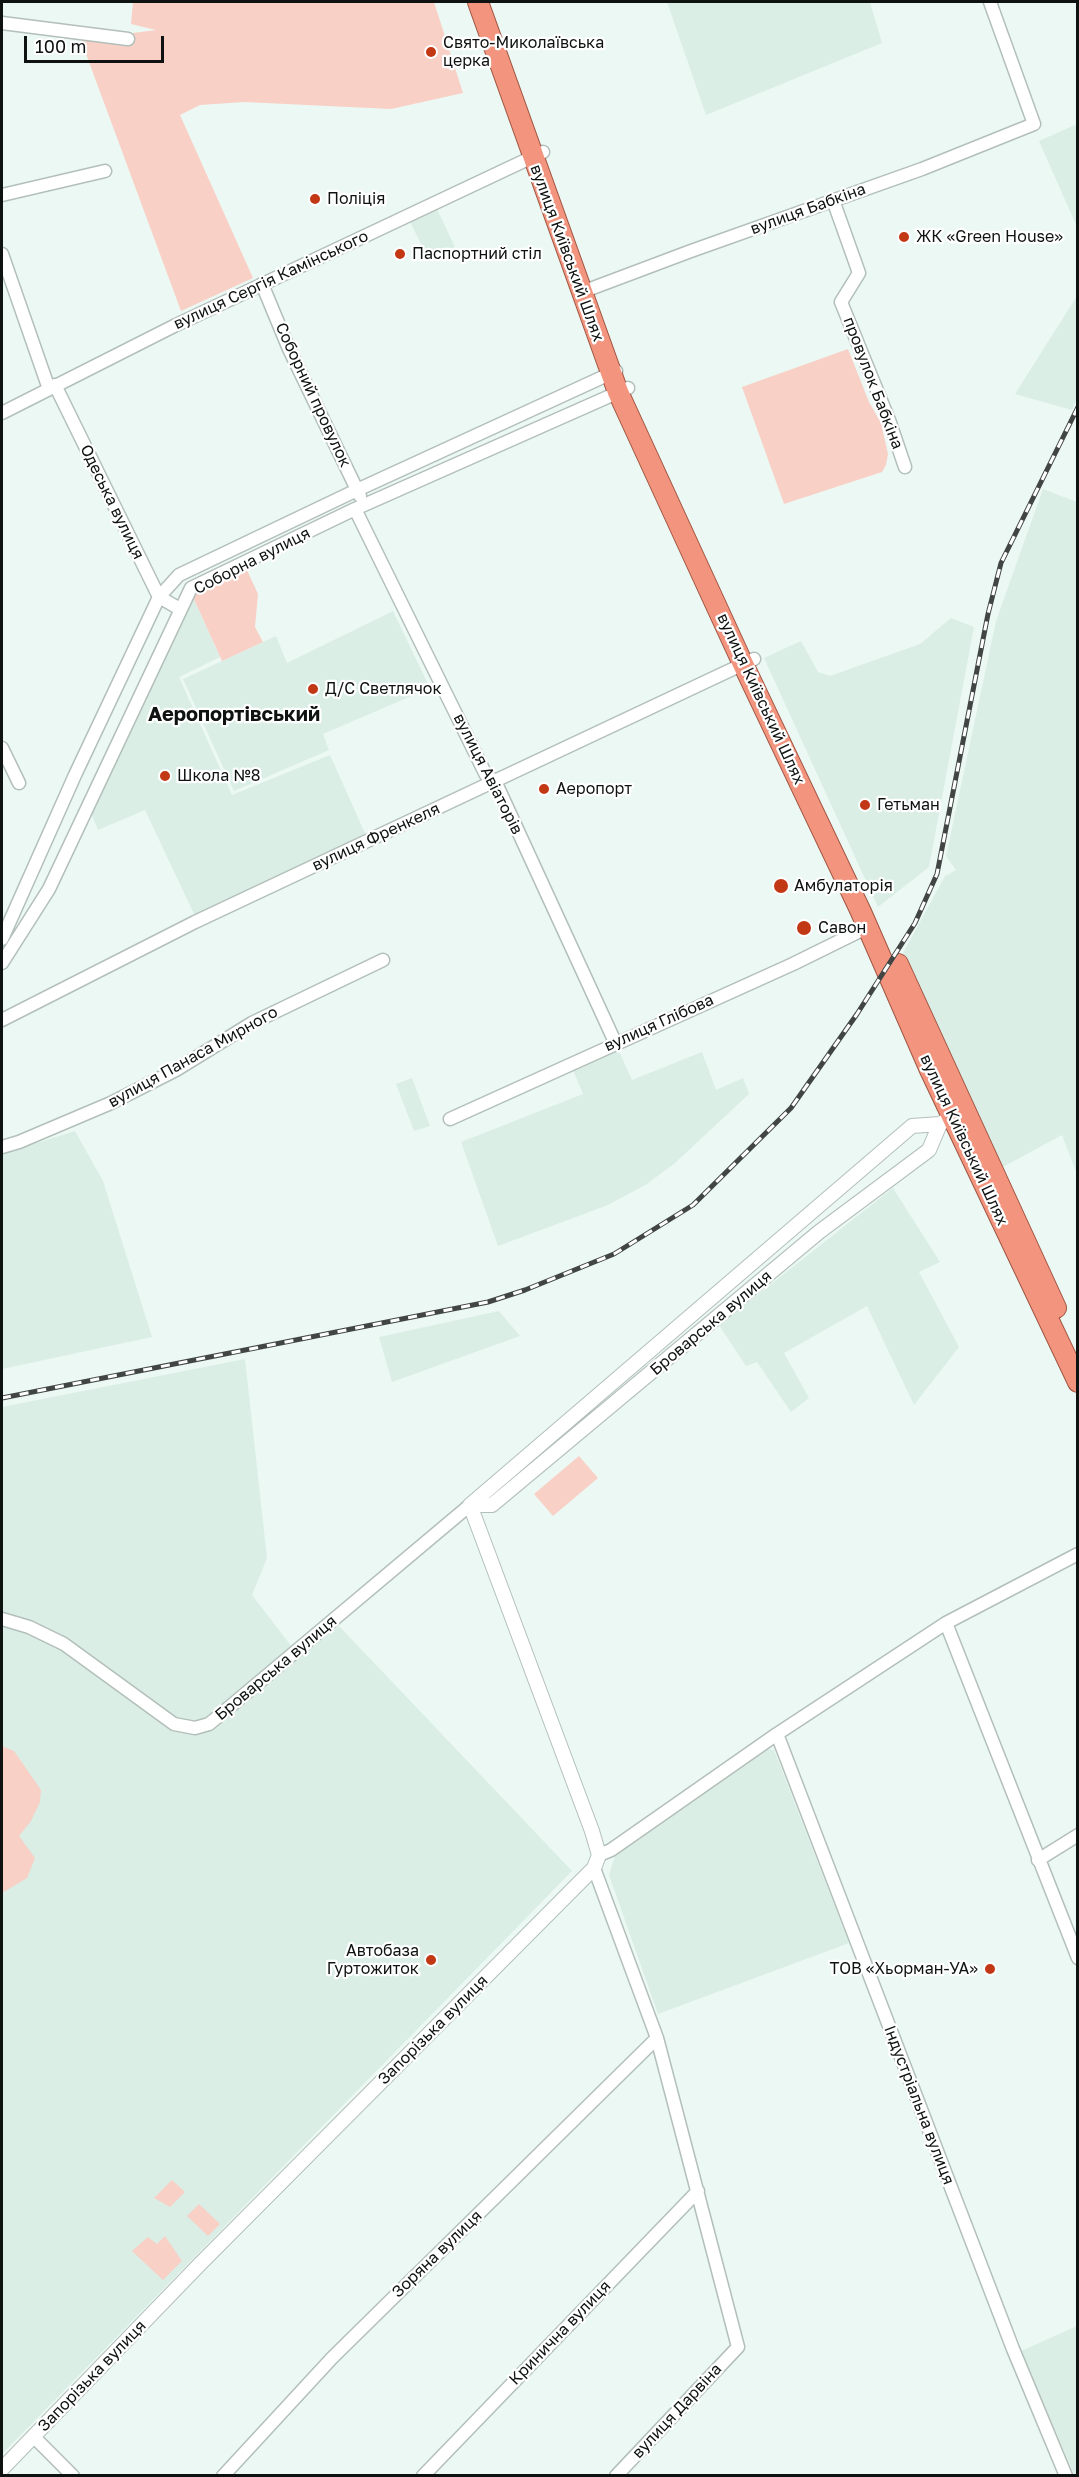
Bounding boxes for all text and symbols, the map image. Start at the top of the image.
scale bar [27,24,166,62]
place label: Свято-Миколаївська церка [443,33,604,71]
text: 100 m [35,35,86,57]
marker: Свято-Миколаївська церка [424,45,438,59]
street label: вулиця Київський Шлях [526,162,608,344]
street label: вулиця Бабкіна [748,179,868,239]
place label: Поліція [327,189,385,209]
marker: Поліція [308,192,322,206]
street label: вулиця Сергія Камінського [171,226,371,334]
place label: ЖК «Green House» [916,227,1063,247]
marker: ЖК «Green House» [897,230,911,244]
place label: Паспортний стіл [412,244,542,264]
marker: Паспортний стіл [393,247,407,261]
street label: провулок Бабкіна [839,314,907,452]
street label: Соборний провулок [271,320,355,470]
street label: Одеська вулиця [76,442,148,562]
street label: Соборна вулиця [191,523,313,599]
street label: вулиця Київський Шлях [713,610,809,788]
place label: Д/С Светлячок [325,679,442,699]
marker: Д/С Светлячок [306,682,320,696]
district label: Аеропортівський [148,703,320,727]
street label: вулиця Авіаторів [449,710,527,838]
place label: Школа №8 [177,766,261,786]
marker: Школа №8 [158,769,172,783]
place label: Аеропорт [556,779,632,799]
marker: Аеропорт [537,782,551,796]
place label: Гетьман [877,795,940,815]
marker: Гетьман [858,798,872,812]
street label: вулиця Френкеля [309,799,443,875]
place label: Амбулаторія [794,876,893,896]
marker: Амбулаторія [772,877,790,895]
place label: Савон [818,918,866,938]
marker: Савон [795,919,813,937]
street label: вулиця Глібова [601,990,717,1056]
street label: вулиця Панаса Мирного [105,1002,281,1112]
street label: вулиця Київський Шлях [916,1051,1012,1229]
street label: Броварська вулиця [646,1267,776,1379]
street label: Броварська вулиця [211,1612,341,1724]
place label: Автобаза Гуртожиток [327,1941,419,1979]
marker: Автобаза Гуртожиток [424,1953,438,1967]
place label: ТОВ «Хьорман-УА» [830,1959,978,1979]
marker: ТОВ «Хьорман-УА» [983,1962,997,1976]
street label: Запорізька вулиця [374,1971,492,2089]
street label: Індустріальна вулиця [880,2023,958,2187]
street label: Зоряна вулиця [388,2206,486,2302]
street label: Кринична вулиця [505,2277,615,2389]
street label: Запорізька вулиця [34,2316,150,2436]
street label: вулиця Дарвіна [628,2360,726,2462]

